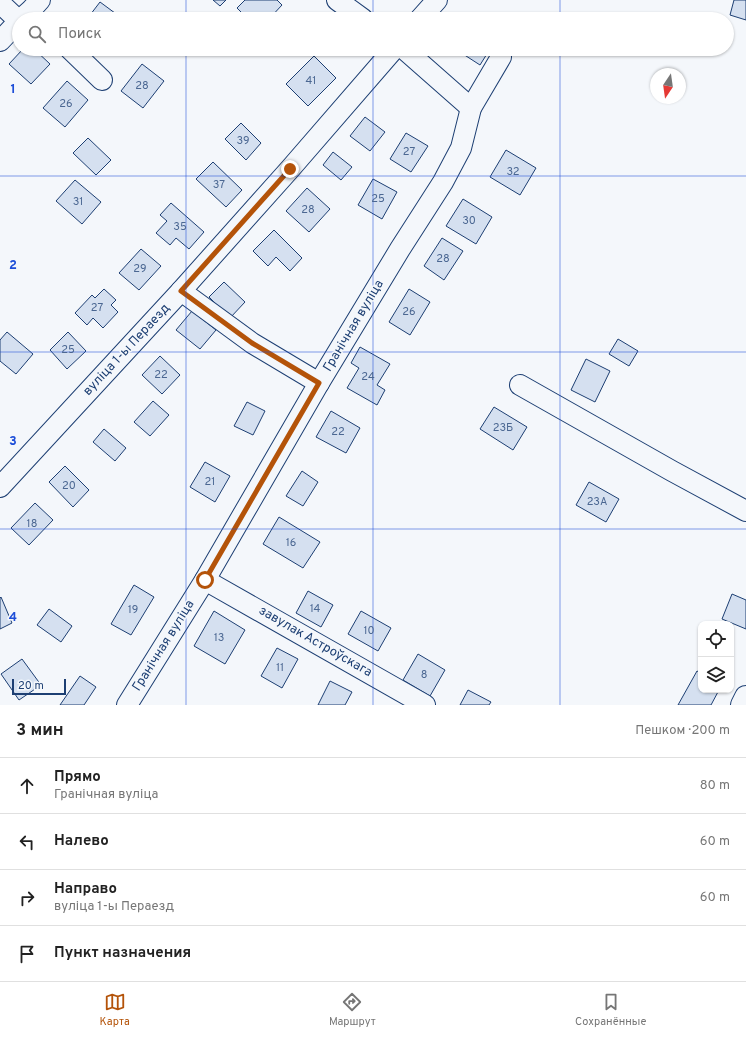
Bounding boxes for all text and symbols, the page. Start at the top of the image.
search box [12,12,734,56]
icon: search [26,23,48,45]
text: Поиск [58,25,102,44]
north arrow [650,68,686,104]
house number: 41 [306,74,316,88]
house number: 28 [135,79,149,93]
text: 1 [10,82,16,98]
house number: 26 [59,97,73,111]
house number: 39 [237,134,249,148]
house number: 27 [403,145,415,159]
route end [281,160,299,178]
house number: 32 [506,165,520,179]
house number: 37 [213,178,225,192]
house number: 25 [371,192,385,206]
house number: 31 [73,195,83,209]
house number: 28 [301,203,315,217]
house number: 30 [462,214,476,228]
house number: 35 [173,220,187,234]
house number: 28 [436,252,450,266]
text: 2 [9,258,17,274]
house number: 29 [133,262,147,276]
street label: Гранічная вуліца [320,277,388,375]
street label: вуліца 1-ы Пераезд [80,300,174,399]
house number: 27 [91,301,103,315]
house number: 26 [402,305,416,319]
house number: 25 [61,343,75,357]
house number: 22 [154,368,168,382]
house number: 24 [361,370,375,384]
house number: 23Б [493,421,513,435]
house number: 22 [331,425,345,439]
text: 3 [9,434,17,450]
house number: 21 [205,475,215,489]
house number: 20 [62,479,76,493]
house number: 23А [587,495,607,509]
house number: 18 [27,517,37,531]
house number: 16 [286,536,296,550]
route start [196,571,214,589]
street label: Гранічная вуліца [130,597,198,695]
house number: 14 [310,602,321,616]
house number: 19 [128,603,138,617]
street label: завулак Астроўскага [255,603,375,681]
text: 4 [9,610,17,626]
map controls [698,621,734,693]
button: locate [698,621,734,657]
house number: 10 [363,624,375,638]
house number: 13 [214,631,224,645]
button: layers [698,657,734,693]
house number: 11 [276,661,284,675]
house number: 8 [421,668,427,682]
scale bar [12,677,66,696]
text: 20 m [18,679,44,693]
text: 3 мин [16,720,64,742]
text: Пешком · 200 m [635,723,730,739]
text: Прямо [54,768,101,787]
icon: ahead [16,775,38,797]
text: 80 m [700,778,730,794]
text: Гранічная вуліца [54,787,158,803]
icon: left [16,831,38,853]
text: Налево [54,832,109,851]
text: 60 m [700,834,730,850]
text: Направо [54,880,117,899]
icon: right [16,887,38,909]
text: 60 m [700,890,730,906]
text: вуліца 1-ы Пераезд [54,899,174,915]
icon: arrive [16,943,38,965]
text: Пункт назначения [54,944,191,963]
tab: Карта [100,991,130,1029]
tab: Маршрут [329,991,376,1029]
tab: Сохранённые [575,991,646,1029]

